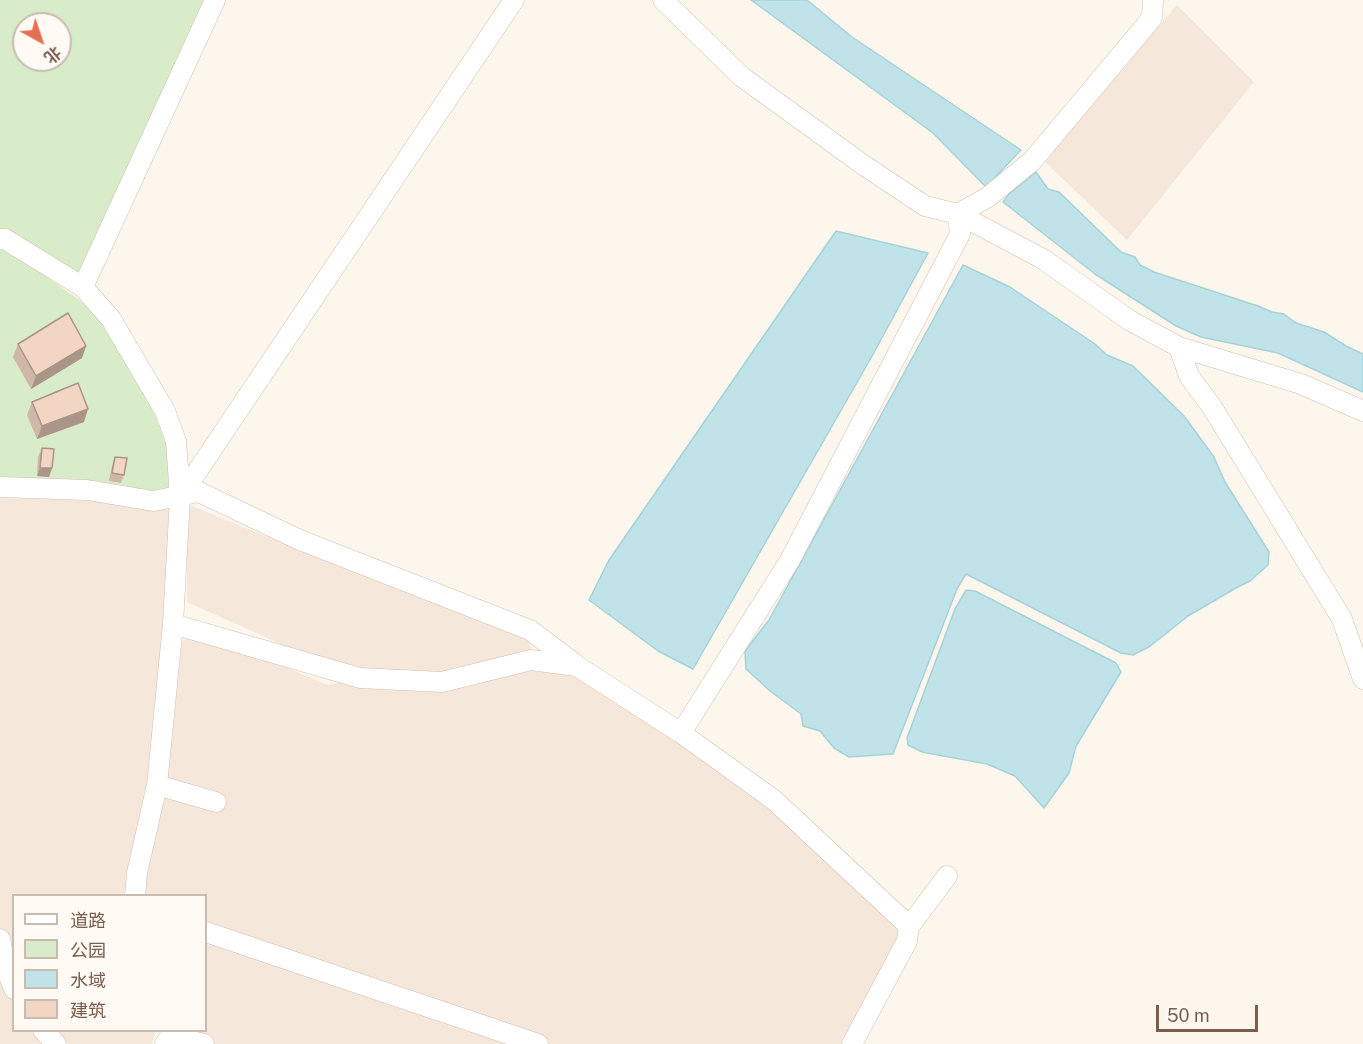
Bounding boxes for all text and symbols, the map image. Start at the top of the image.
north arrow [12,12,72,72]
text: 北 [40,42,65,67]
legend [12,894,207,1032]
text: 道路 [70,910,106,931]
text: 公园 [70,940,106,961]
text: 水域 [70,970,106,991]
scale bar [1159,993,1261,1031]
text: 建筑 [70,1000,106,1021]
text: 50 m [1167,1005,1210,1026]

